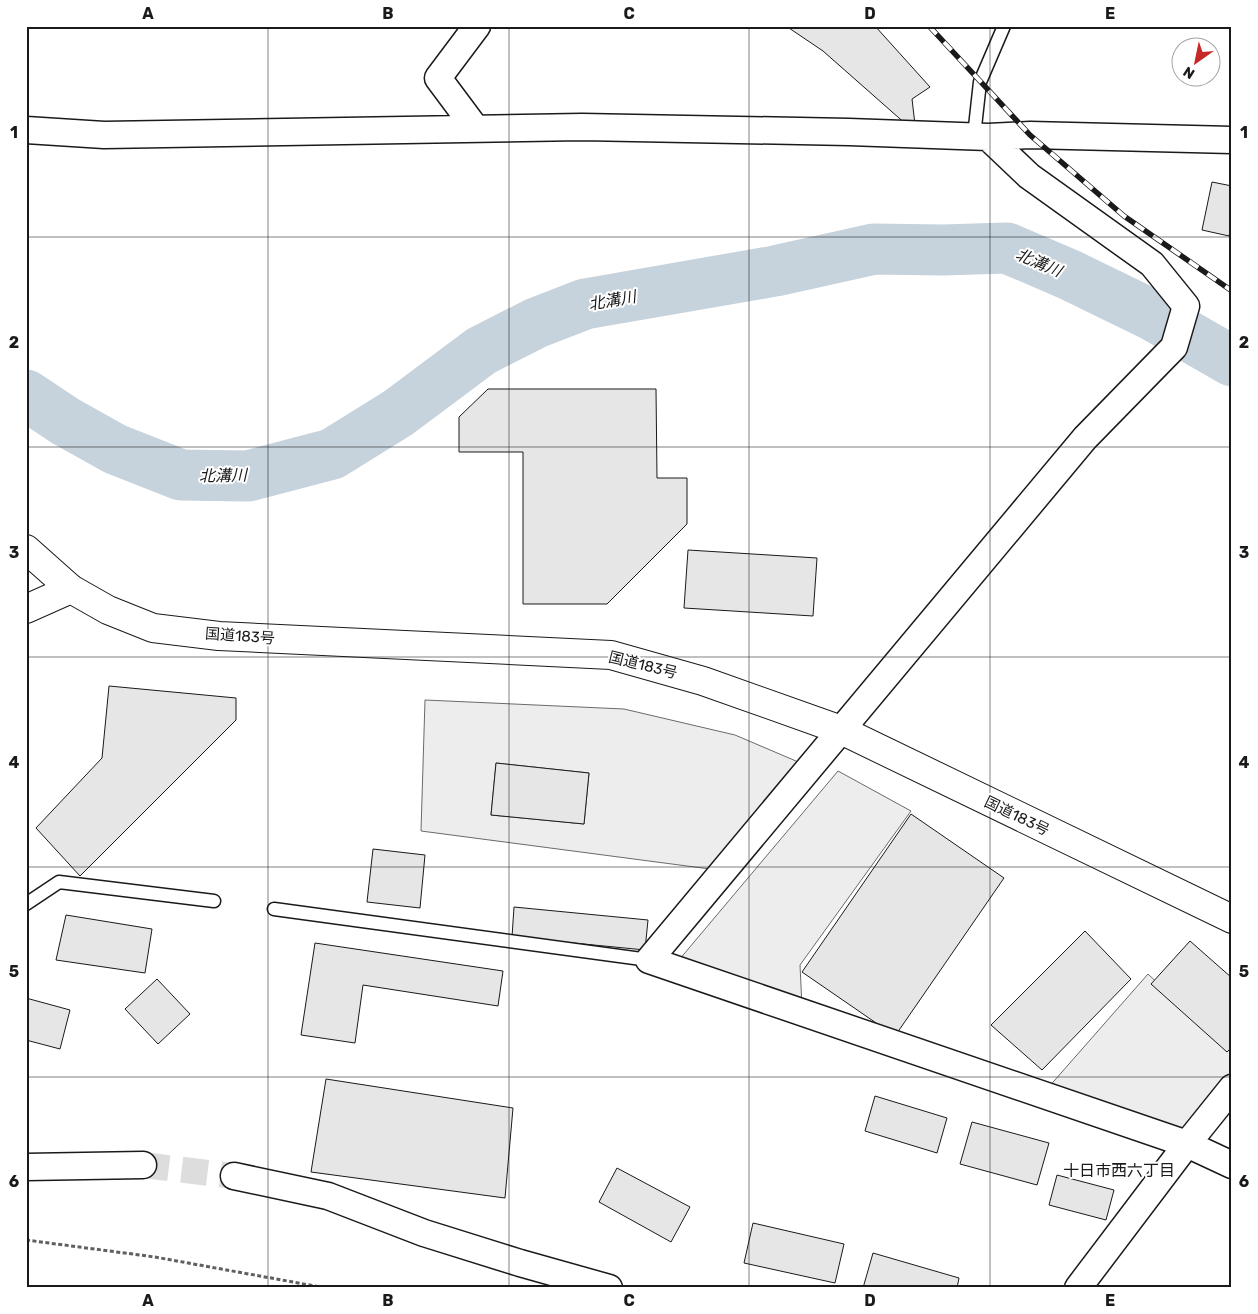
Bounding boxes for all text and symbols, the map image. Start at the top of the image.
text: A [142,4,154,23]
text: B [382,4,394,23]
text: C [623,4,635,23]
text: D [864,4,876,23]
text: E [1105,4,1115,23]
north arrow [1170,38,1220,88]
text: N [1180,63,1198,82]
text: 1 [10,123,18,142]
text: 1 [1240,123,1248,142]
water label: 北溝川 [1013,244,1066,281]
water label: 北溝川 [587,287,639,314]
text: 2 [9,333,19,352]
text: 2 [1239,333,1249,352]
water label: 北溝川 [199,466,249,485]
text: 3 [9,543,19,562]
text: 3 [1239,543,1249,562]
street label: 国道183号 [204,625,276,647]
street label: 国道183号 [607,648,679,682]
text: 4 [9,753,20,772]
text: 4 [1239,753,1250,772]
street label: 国道183号 [982,793,1052,839]
text: 5 [9,962,19,981]
text: 5 [1239,962,1249,981]
district label: 十日市西六丁目 [1063,1161,1175,1180]
text: 6 [9,1172,19,1191]
text: 6 [1239,1172,1249,1191]
text: A [142,1291,154,1310]
text: B [382,1291,394,1310]
text: C [623,1291,635,1310]
text: D [864,1291,876,1310]
text: E [1105,1291,1115,1310]

